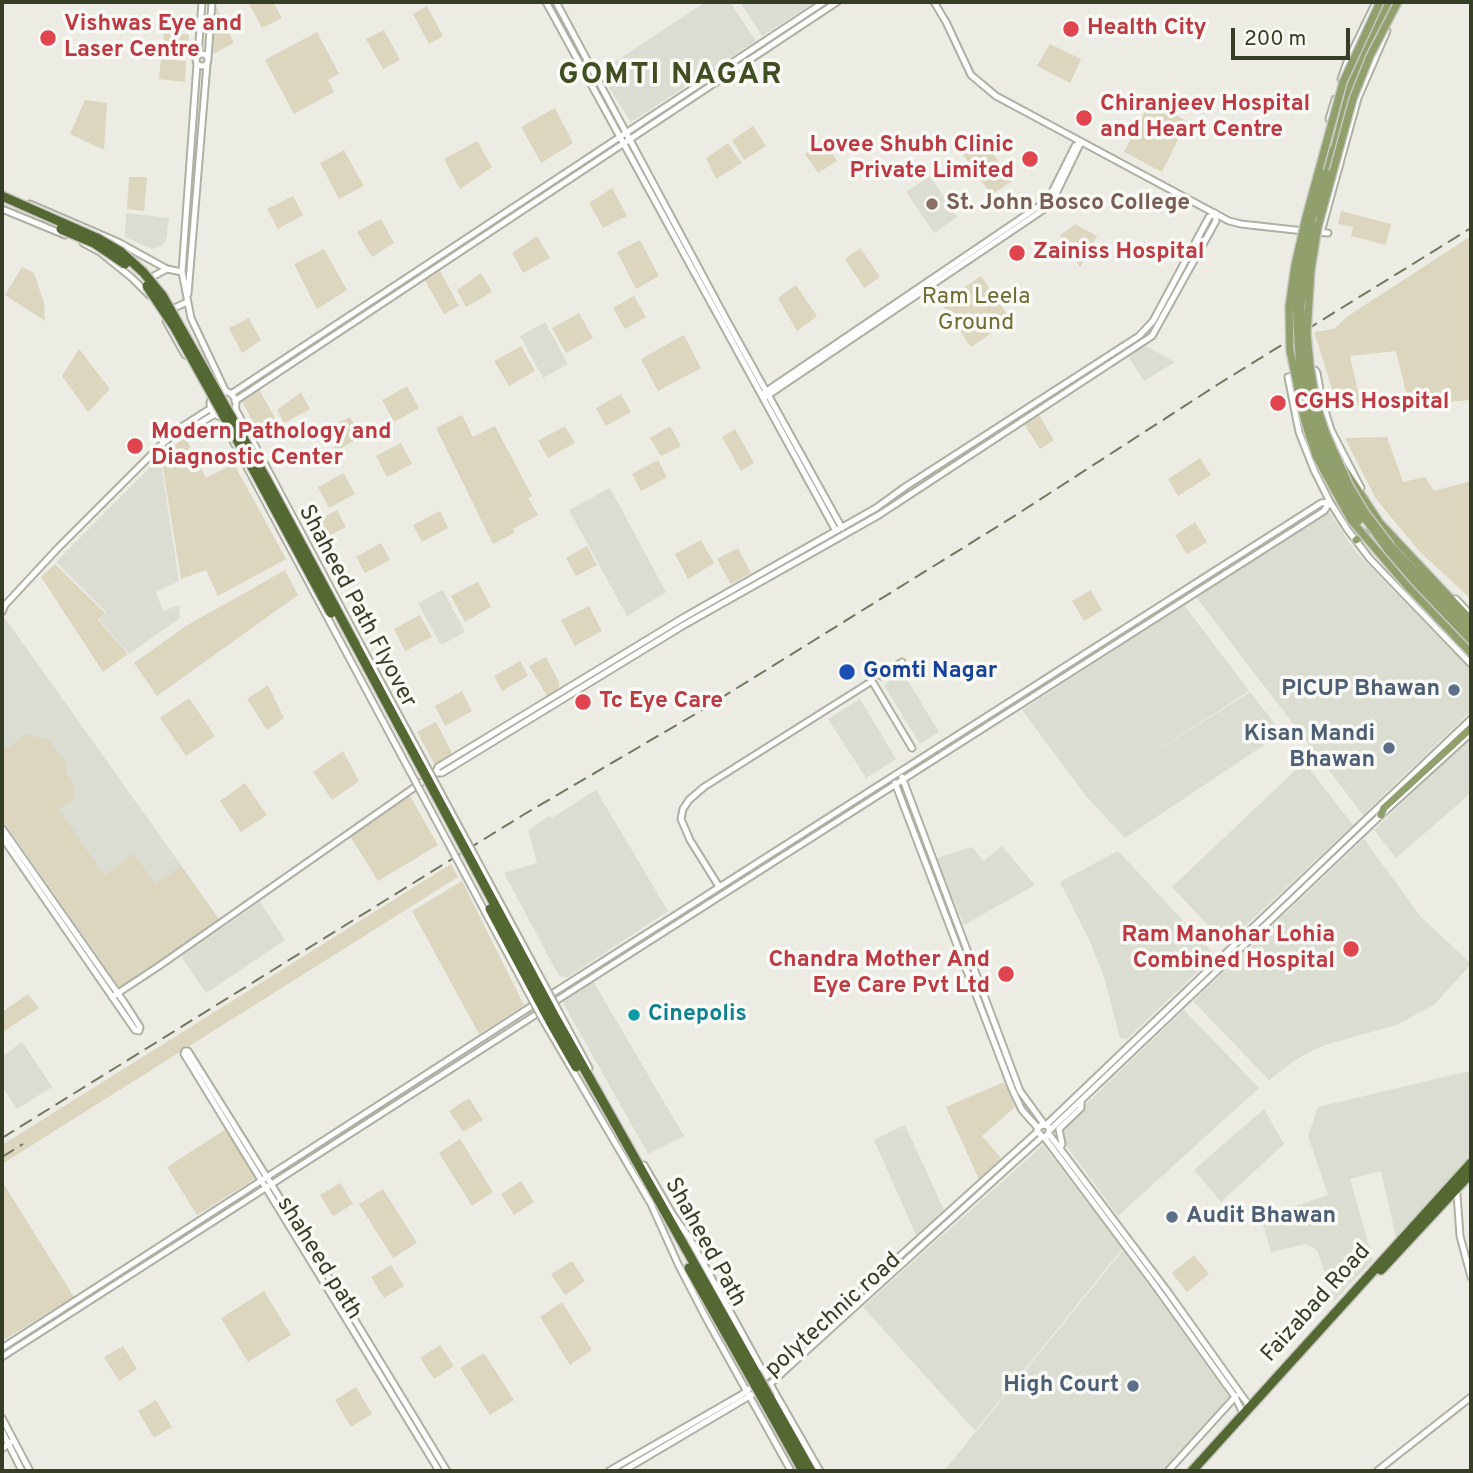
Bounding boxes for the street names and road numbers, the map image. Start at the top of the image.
street label: Shaheed Path Flyover [291,501,421,713]
street label: Shaheed Path [657,1174,751,1312]
street label: shaheed path [269,1193,367,1325]
street label: Faizabad Road [1257,1239,1377,1369]
street label: polytechnic road [760,1248,908,1384]

